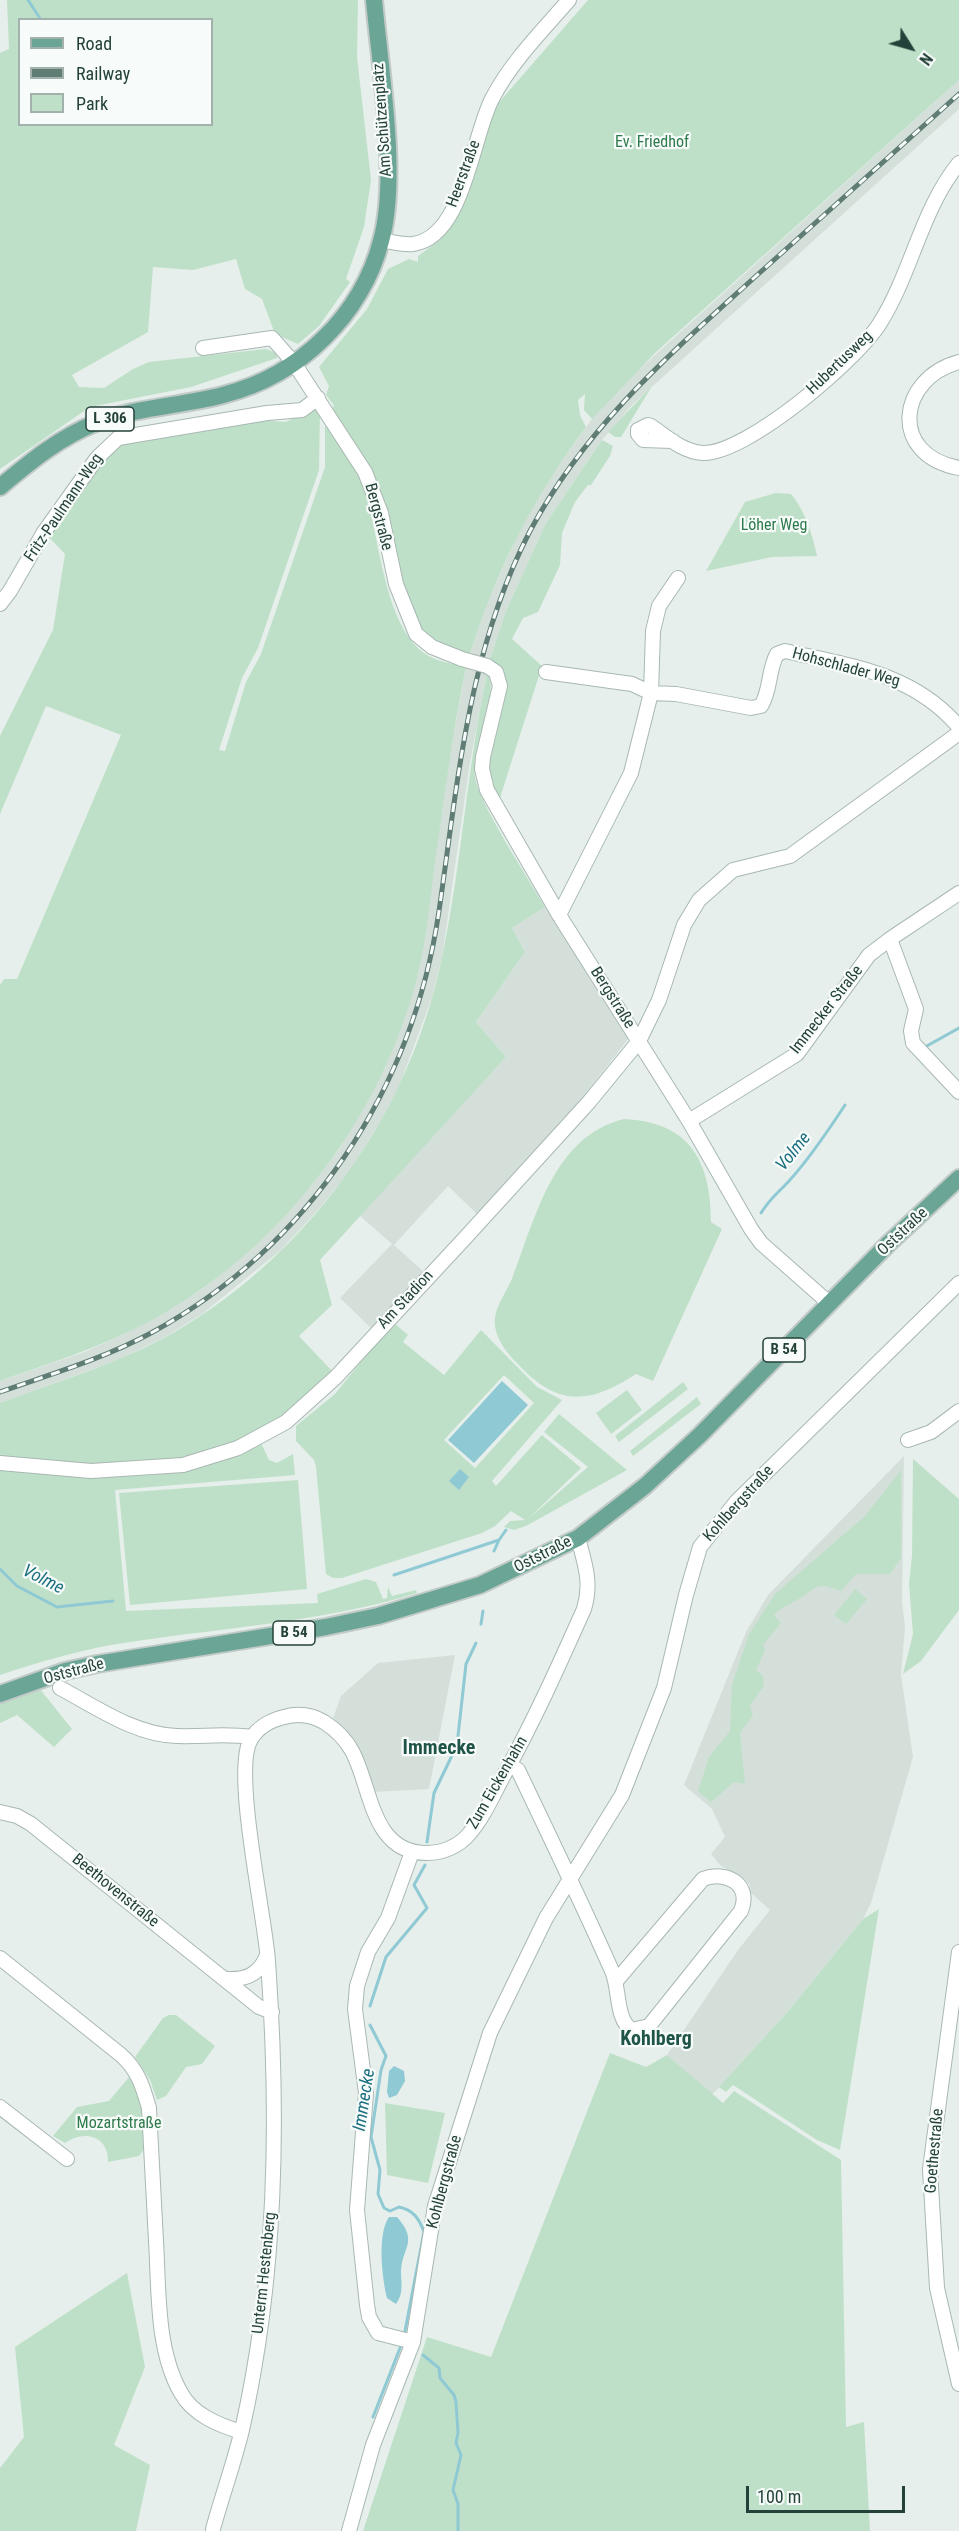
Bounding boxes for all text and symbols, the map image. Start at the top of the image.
legend [18,18,213,126]
north arrow [881,18,941,78]
text: Road [76,33,112,54]
text: N [915,49,936,69]
street label: Am Schützenplatz [369,62,397,178]
text: Railway [76,63,130,84]
text: Park [76,93,108,114]
park label: Ev. Friedhof [615,133,689,153]
street label: Heerstraße [443,138,485,210]
street label: Hubertusweg [803,327,877,399]
road number: L 306 [86,407,134,431]
street label: Fritz-Paulmann-Weg [21,450,107,566]
street label: Bergstraße [360,481,396,553]
park label: Löher Weg [741,516,807,536]
street label: Hohschlader Weg [790,644,902,692]
street label: Immecker Straße [786,962,868,1058]
street label: Bergstraße [586,964,638,1032]
water label: Volme [772,1128,816,1176]
street label: Oststraße [874,1204,932,1260]
street label: Am Stadion [374,1267,438,1333]
road number: B 54 [763,1338,805,1362]
street label: Kohlbergstraße [700,1462,778,1546]
street label: Oststraße [511,1532,575,1578]
water label: Volme [19,1561,67,1599]
road number: B 54 [273,1621,315,1645]
street label: Oststraße [42,1655,106,1689]
street label: Zum Eickenhahn [464,1733,532,1833]
district label: Immecke [403,1737,475,1761]
street label: Beethovenstraße [68,1850,162,1932]
district label: Kohlberg [620,2028,692,2052]
water label: Immecke [349,2067,381,2133]
street label: Goethestraße [922,2108,948,2194]
park label: Mozartstraße [77,2114,161,2134]
street label: Kohlbergstraße [423,2133,467,2231]
street label: Unterm Hestenberg [249,2211,281,2335]
scale bar [749,2474,908,2512]
text: 100 m [757,2486,801,2507]

